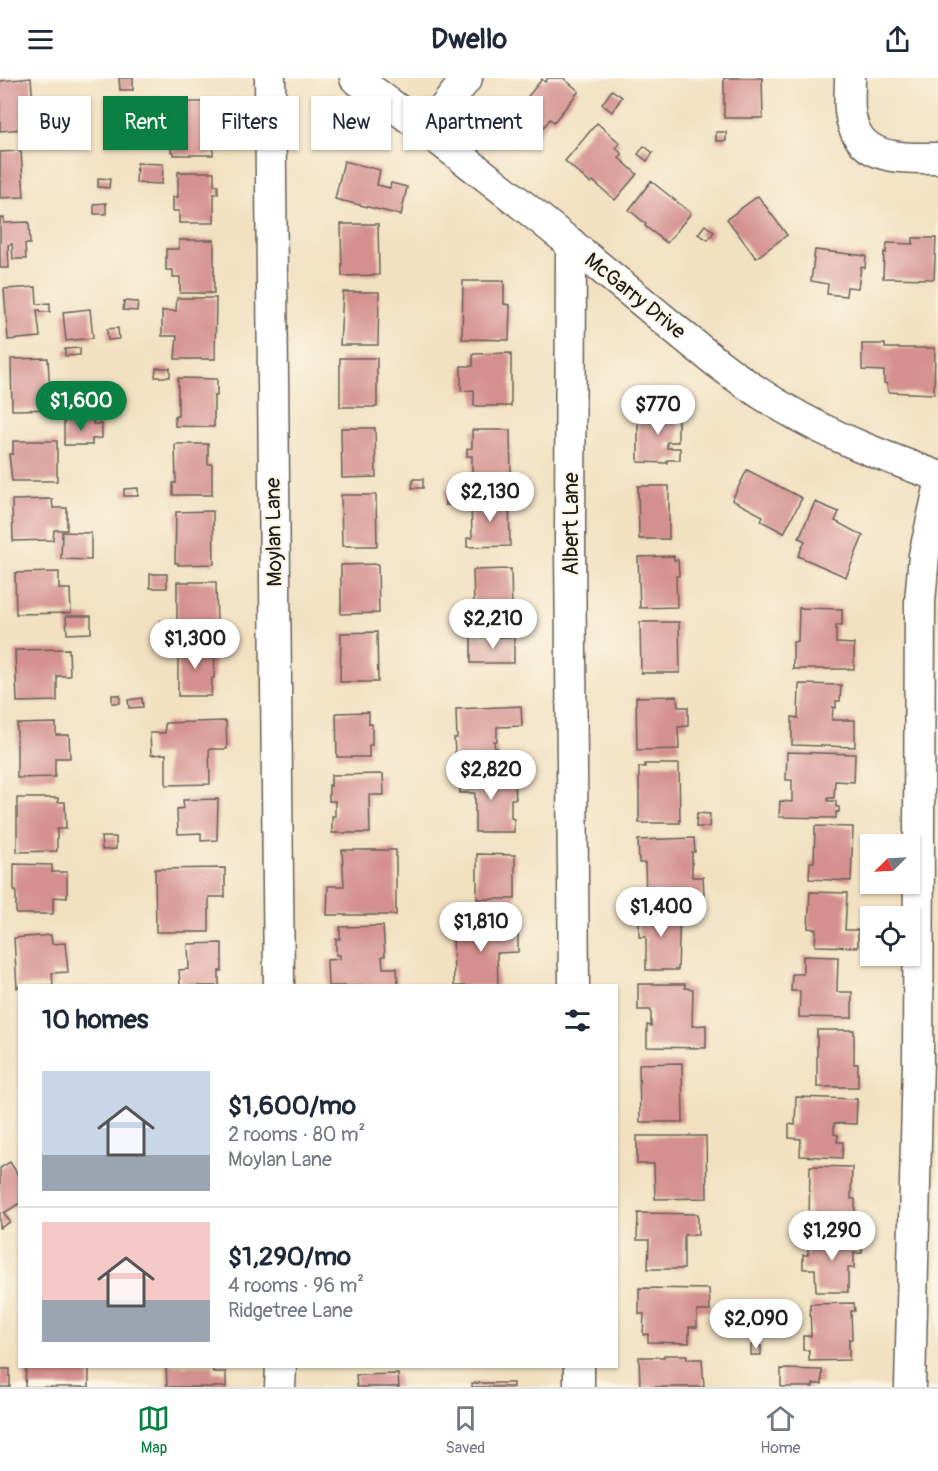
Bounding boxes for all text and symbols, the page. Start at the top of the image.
icon: menu [24,23,57,56]
text: Dwello [431,23,507,56]
icon: share [881,23,914,56]
chip: Buy [18,96,91,150]
chip: Rent [103,96,188,150]
chip: Filters [200,96,299,150]
chip: New [311,96,391,150]
chip: Apartment [403,96,543,150]
street label: McGarry Drive [579,247,692,346]
pin: $1,600 [32,381,130,432]
pin: $770 [622,385,694,436]
text: $1,600 [50,388,112,413]
text: $770 [635,392,681,417]
pin: $2,130 [441,472,539,523]
street label: Albert Lane [558,472,585,576]
street label: Moylan Lane [260,477,288,587]
text: $2,130 [460,479,520,504]
pin: $2,210 [444,599,542,650]
text: $2,210 [463,606,523,631]
pin: $1,300 [146,619,244,670]
text: $1,300 [164,626,226,651]
pin: $2,820 [442,750,540,801]
text: $2,820 [460,757,522,782]
north arrow [860,834,920,894]
map controls [860,834,920,966]
pin: $1,400 [612,887,710,938]
text: $1,400 [630,894,692,919]
pin: $1,810 [432,902,530,953]
button: locate [860,906,920,966]
text: $1,810 [453,909,509,934]
text: 10 homes [42,1004,148,1036]
icon: filters [561,1004,594,1037]
text: $1,600/mo [228,1090,356,1122]
icon: home [90,1095,162,1167]
text: 2 rooms · 80 m² [228,1122,365,1147]
text: Moylan Lane [228,1147,332,1172]
pin: $1,290 [783,1211,881,1262]
text: $1,290 [803,1218,861,1243]
text: $1,290/mo [228,1241,351,1273]
icon: home [90,1246,162,1318]
text: 4 rooms · 96 m² [228,1273,364,1298]
text: Ridgetree Lane [228,1298,353,1323]
pin: $2,090 [707,1299,805,1350]
text: $2,090 [724,1306,788,1331]
tab: Map [137,1402,170,1458]
tab: Saved [445,1402,485,1458]
tab: Home [760,1402,801,1458]

